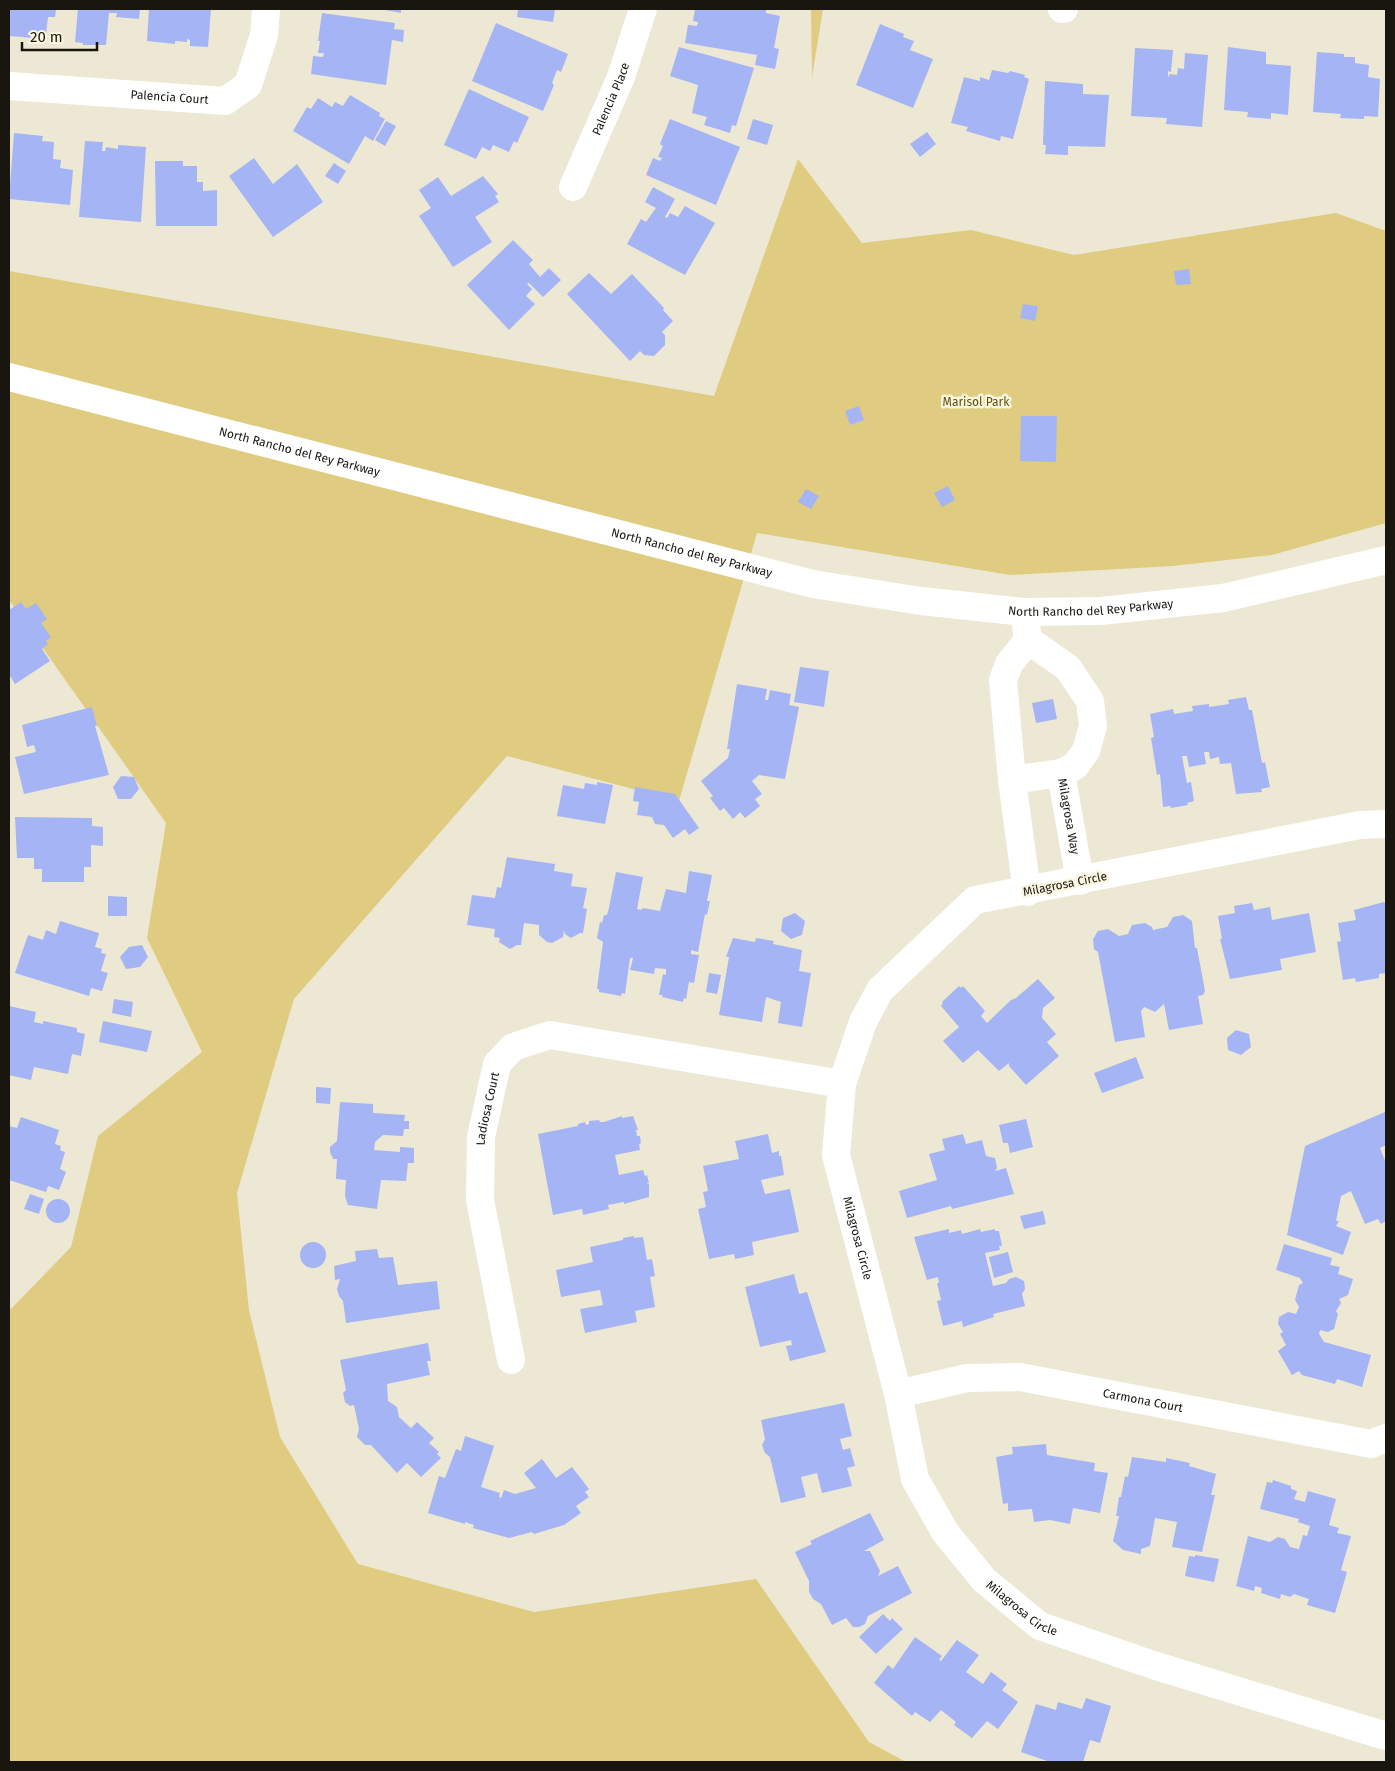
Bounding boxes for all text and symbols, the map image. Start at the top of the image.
scale bar [22,20,98,52]
text: 20 m [30,28,63,46]
street label: Palencia Place [589,61,632,137]
street label: Palencia Court [130,87,210,107]
park label: Marisol Park [943,395,1010,409]
street label: North Rancho del Rey Parkway [218,424,382,479]
street label: North Rancho del Rey Parkway [610,525,774,580]
street label: North Rancho del Rey Parkway [1007,596,1174,619]
street label: Milagrosa Way [1055,777,1082,856]
street label: Milagrosa Circle [1022,869,1108,899]
street label: Ladiosa Court [474,1070,502,1145]
street label: Milagrosa Circle [840,1195,875,1281]
street label: Carmona Court [1102,1386,1185,1415]
street label: Milagrosa Circle [983,1578,1059,1638]

